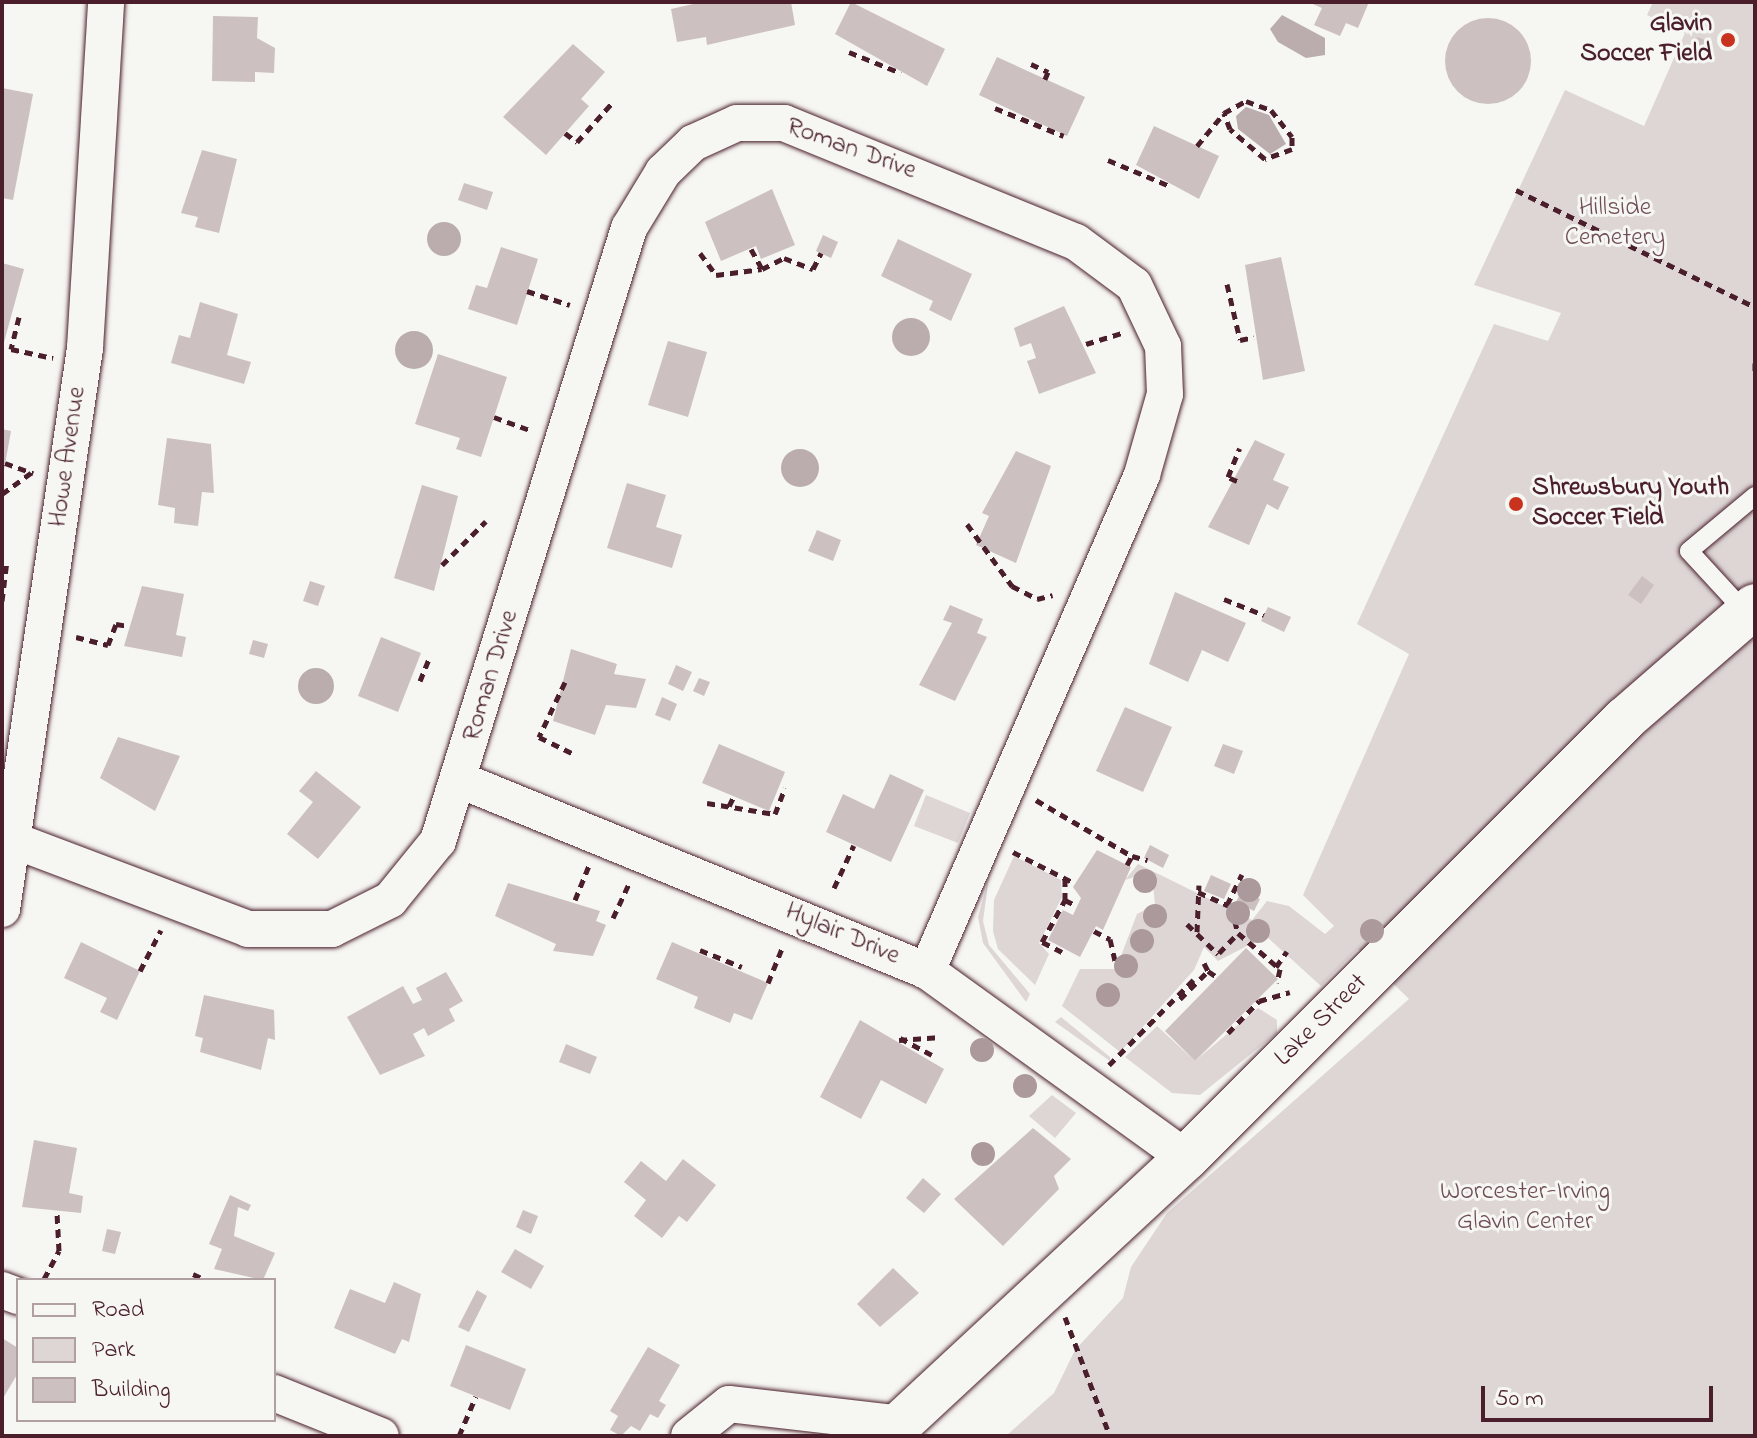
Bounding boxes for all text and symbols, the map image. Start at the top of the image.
place label: Glavin Soccer Field [1580,9,1712,70]
marker: Glavin Soccer Field [1719,31,1737,49]
street label: Roman Drive [782,112,920,188]
park label: Hillside Cemetery [1565,193,1665,254]
street label: Howe Avenue [44,385,94,529]
place label: Shrewsbury Youth Soccer Field [1532,473,1729,534]
marker: Shrewsbury Youth Soccer Field [1507,495,1525,513]
street label: Roman Drive [457,607,527,745]
street label: Hylair Drive [780,897,904,973]
street label: Lake Street [1269,968,1375,1074]
park label: Worcester-Irving Glavin Center [1440,1177,1610,1238]
legend [16,1278,276,1422]
text: Road [92,1293,144,1328]
text: Park [92,1333,135,1368]
scale bar [1485,1370,1717,1420]
text: Building [92,1373,171,1408]
text: 50 m [1495,1382,1544,1417]

